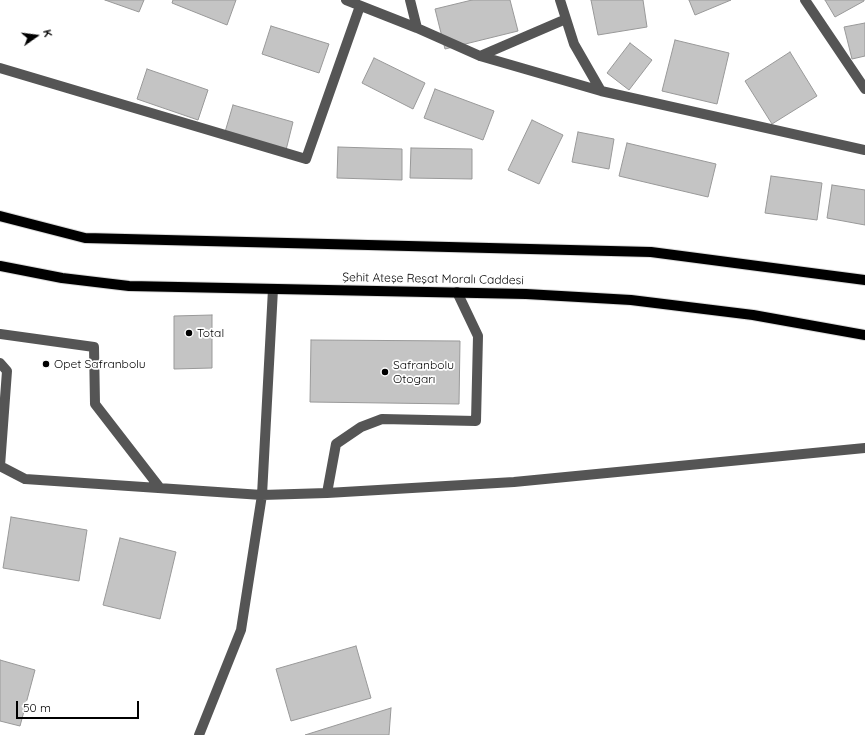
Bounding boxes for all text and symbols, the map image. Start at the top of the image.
north arrow [16,16,56,56]
text: K [40,28,55,38]
street label: Şehit Ateşe Reşat Moralı Caddesi [342,270,524,288]
place label: Total [197,326,224,340]
marker: Total [184,328,194,338]
place label: Opet Safranbolu [54,357,146,371]
place label: Safranbolu Otogarı [393,358,454,386]
marker: Opet Safranbolu [41,359,51,369]
marker: Safranbolu Otogarı [380,367,390,377]
scale bar [18,693,141,719]
text: 50 m [23,700,51,715]

